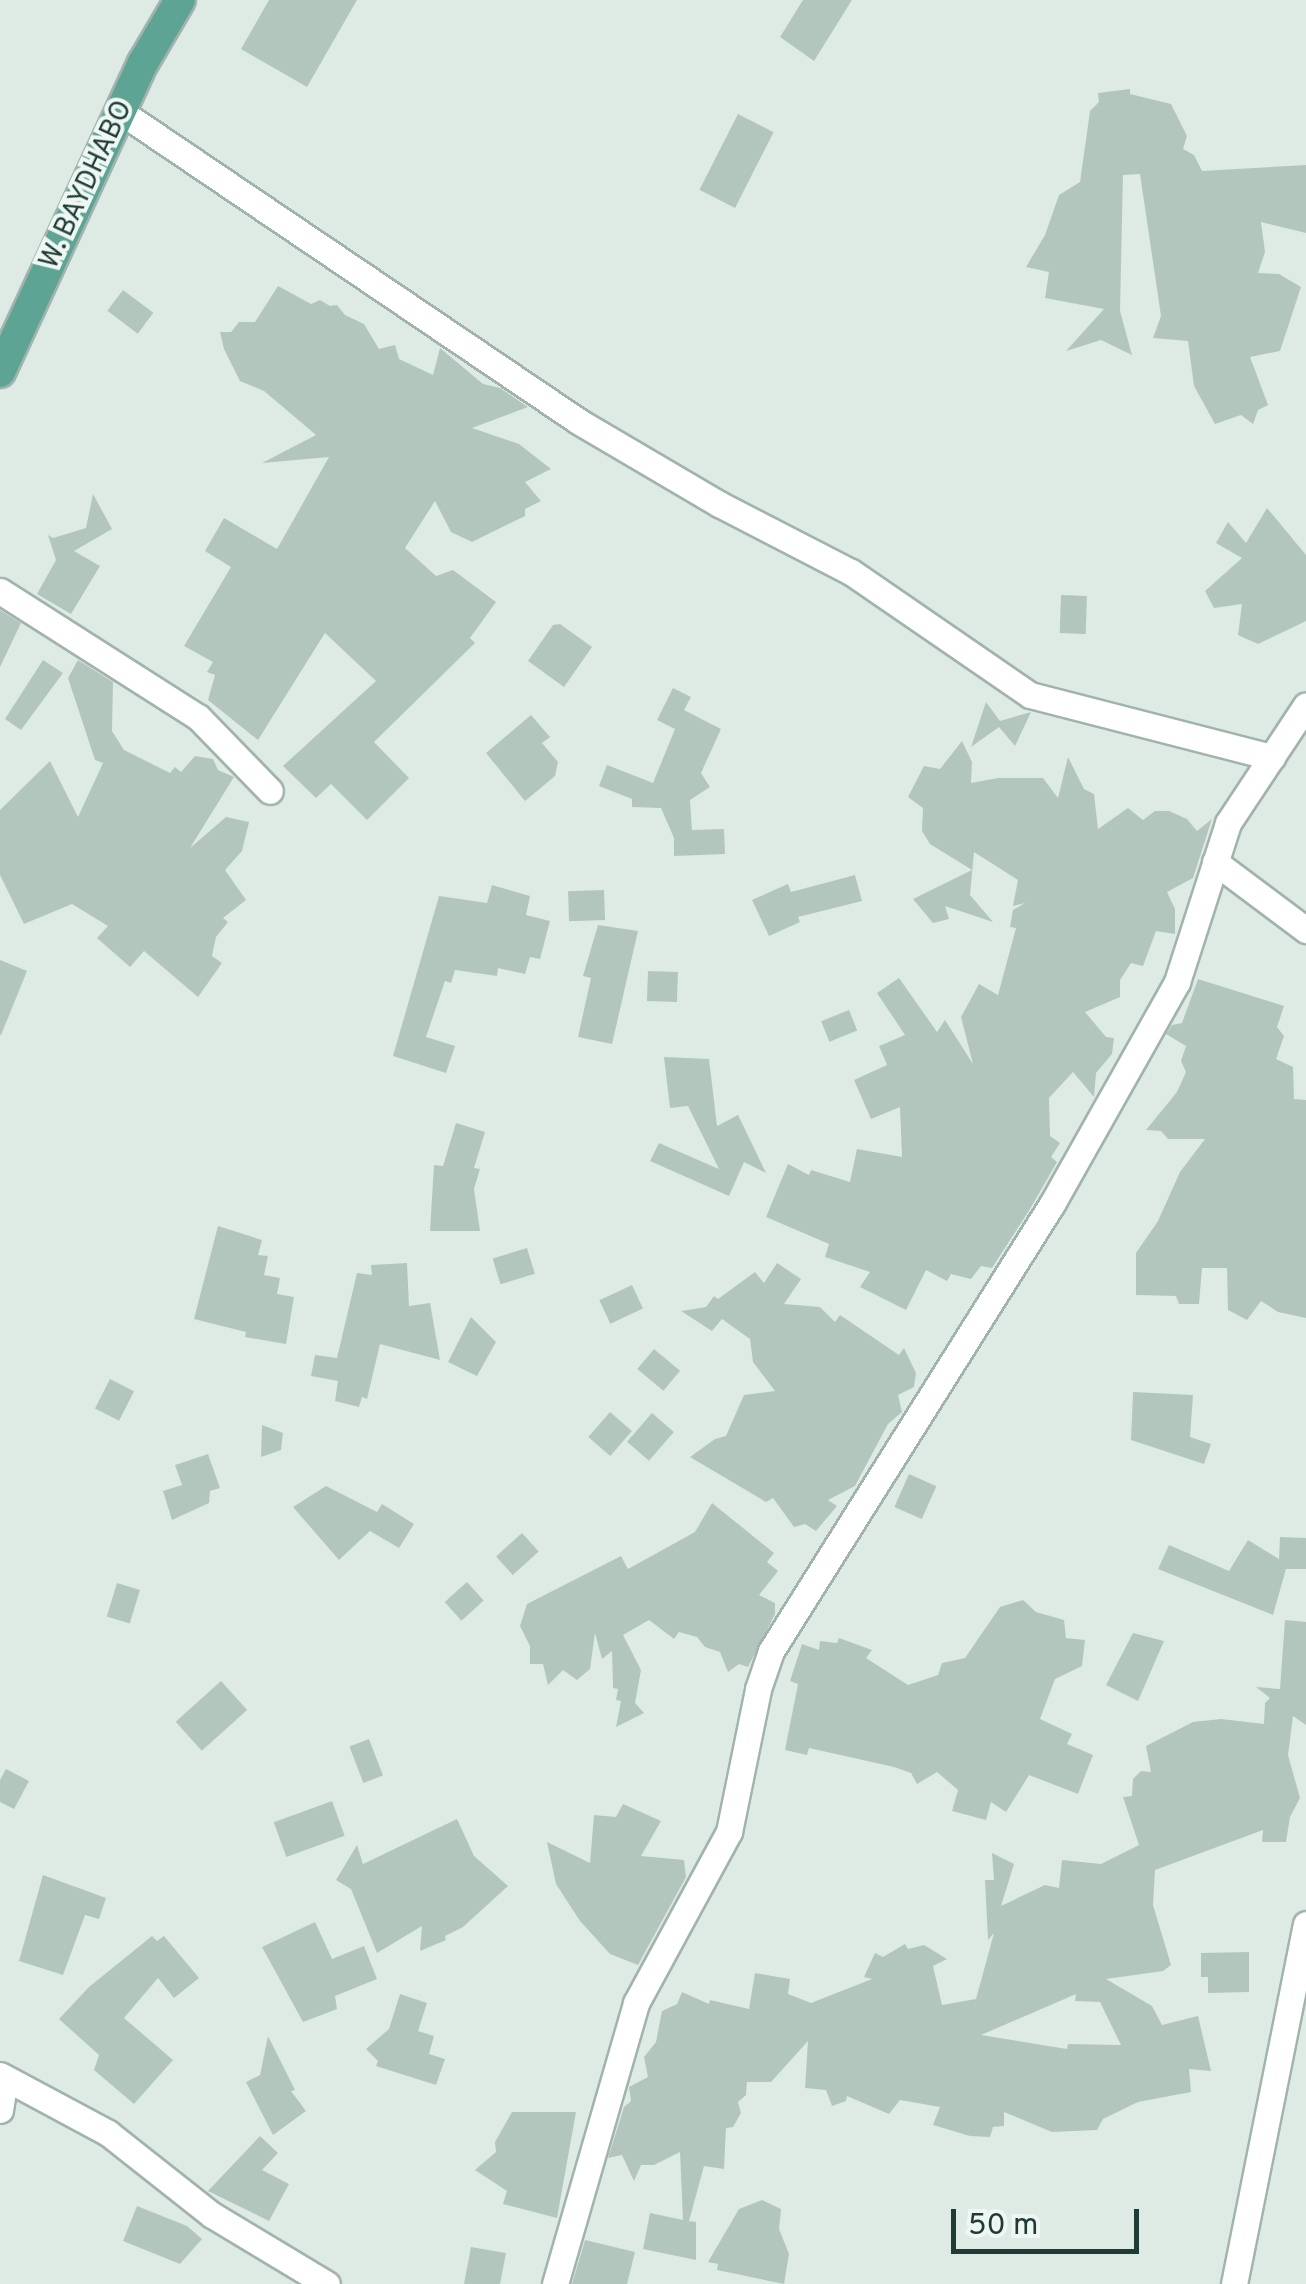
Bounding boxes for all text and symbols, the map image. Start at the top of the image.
street label: W. BAYDHABO [33,95,141,275]
scale bar [956,2189,1144,2251]
text: 50 m [968,2208,1038,2245]

